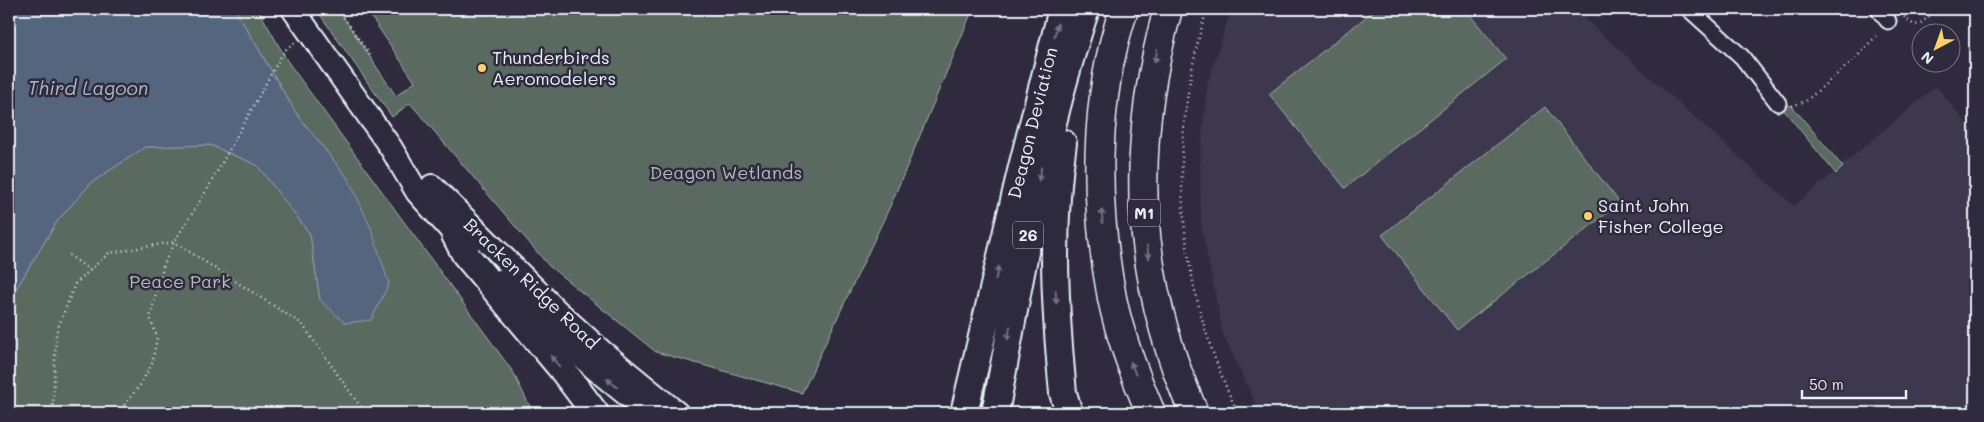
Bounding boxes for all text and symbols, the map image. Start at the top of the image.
one-way arrow [1053,22,1061,37]
north arrow [1912,22,1962,72]
street label: Deagon Deviation [1002,44,1062,201]
place label: Thunderbirds Aeromodelers [492,45,616,90]
one-way arrow [1151,48,1159,64]
text: N [1917,48,1937,69]
marker: Thunderbirds Aeromodelers [476,62,488,74]
water label: Third Lagoon [28,75,148,100]
park label: Deagon Wetlands [650,160,802,184]
one-way arrow [1036,166,1044,182]
place label: Saint John Fisher College [1598,193,1724,238]
road number: M1 [1128,200,1160,227]
one-way arrow [1097,208,1105,224]
marker: Saint John Fisher College [1582,210,1594,222]
street label: Bracken Ridge Road [459,212,604,354]
road number: 26 [1013,222,1043,248]
one-way arrow [1144,245,1152,261]
one-way arrow [993,265,1001,280]
park label: Peace Park [129,269,231,293]
one-way arrow [1052,289,1060,305]
one-way arrow [1005,326,1013,342]
one-way arrow [549,354,560,367]
one-way arrow [1128,361,1136,375]
scale bar [1802,367,1905,399]
text: 50 m [1809,374,1844,394]
one-way arrow [605,377,618,388]

